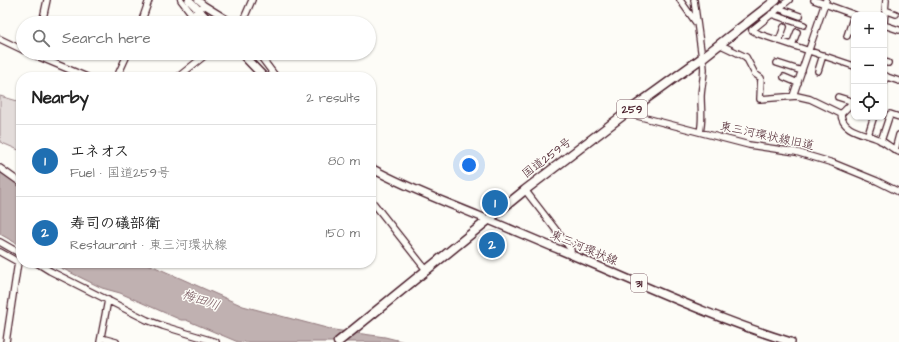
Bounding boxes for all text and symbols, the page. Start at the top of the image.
map controls [851,12,887,120]
button: + [851,12,887,48]
search box [16,16,376,60]
icon: search [30,27,52,49]
text: Search here [62,28,151,49]
button: − [851,48,887,84]
button: locate [851,84,887,120]
text: Nearby [32,86,89,110]
text: 2 results [306,89,360,107]
road number: 259 [617,100,647,118]
street label: 東三河環状線旧道 [718,118,816,154]
street label: 国道259号 [519,134,575,182]
text: エネオス [70,141,129,162]
text: 1 [44,152,46,170]
text: 80 m [328,152,360,170]
your location [459,155,479,175]
text: Fuel · 国道259号 [70,164,170,182]
pin: 1 [482,188,508,218]
text: 寿司の礒部衛 [70,213,160,234]
text: 2 [41,224,49,242]
text: 150 m [326,224,360,242]
street label: 東三河環状線 [548,226,620,270]
pin: 2 [479,230,505,260]
text: Restaurant · 東三河環状線 [70,236,227,254]
road number: 31 [631,274,647,292]
water label: 梅田川 [180,285,222,315]

